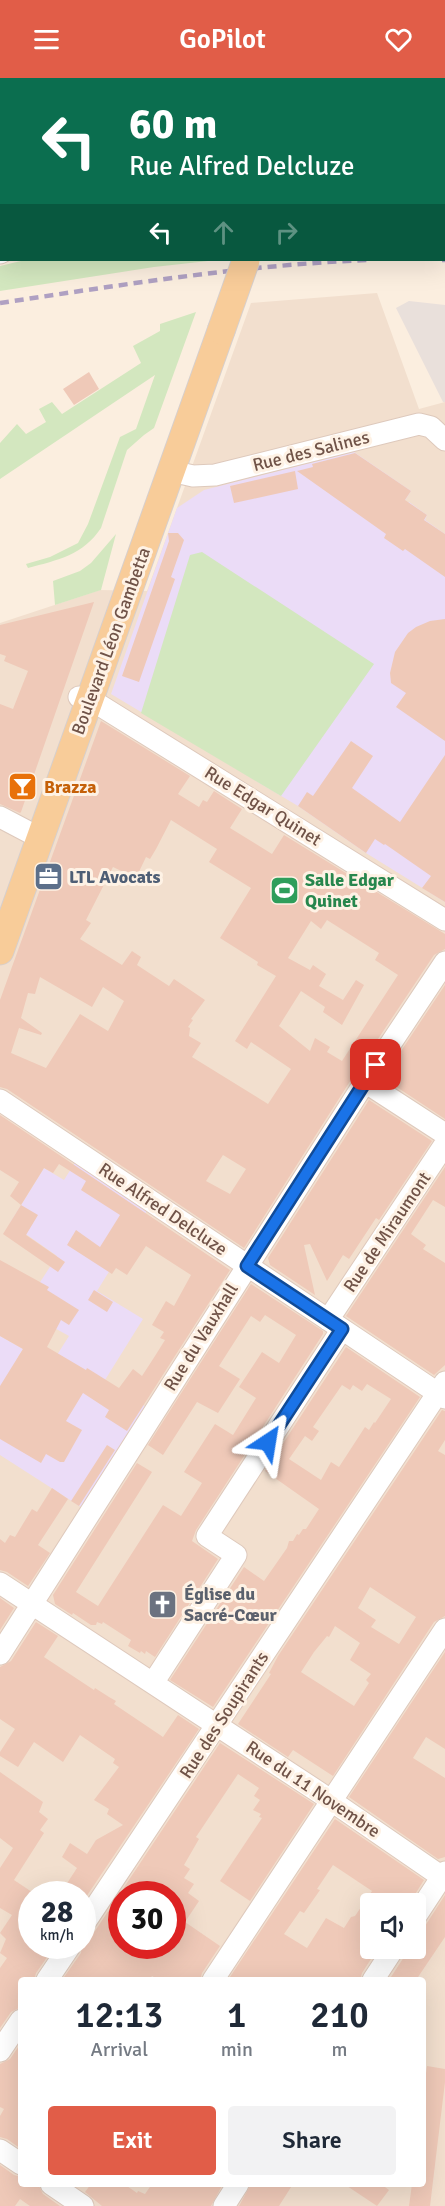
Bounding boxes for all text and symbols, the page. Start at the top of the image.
icon: menu [30,23,63,56]
text: GoPilot [179,23,266,56]
icon: heart [382,23,415,56]
text: 60 m [129,99,218,150]
icon: left [30,102,108,180]
text: Rue Alfred Delcluze [129,150,354,183]
icon: left [144,216,177,249]
icon: ahead [207,216,240,249]
icon: right [270,216,303,249]
street label: Rue des Salines [250,426,372,476]
street label: Boulevard Léon Gambetta [67,544,155,738]
street label: Rue Edgar Quinet [201,761,325,851]
bar icon: Brazza [7,771,39,803]
place label: Brazza [44,776,97,798]
office icon: LTL Avocats [32,861,64,893]
place label: LTL Avocats [69,866,161,888]
place label: Salle Edgar Quinet [305,869,395,912]
sports icon: Salle Edgar Quinet [268,874,300,906]
pin [350,1039,401,1090]
icon: arrive [359,1048,392,1081]
street label: Rue Alfred Delcluze [95,1158,231,1260]
street label: Rue de Miraumont [339,1168,435,1296]
street label: Rue du Vauxhall [159,1279,243,1395]
position arrow [236,1410,300,1474]
place label: Église du Sacré-Cœur [184,1583,278,1626]
church icon: Église du Sacré-Cœur [147,1588,179,1620]
street label: Rue des Soupirants [175,1647,273,1783]
street label: Rue du 11 Novembre [242,1736,384,1842]
speed limit sign: 30 [108,1881,186,1959]
map controls [360,1893,426,1959]
button: sound [360,1893,426,1959]
text: 28 [41,1894,73,1931]
text: km/h [40,1926,74,1944]
text: 12:13 [75,1993,163,2038]
text: 1 [227,1993,247,2038]
text: 210 [310,1993,369,2038]
text: Arrival [91,2037,148,2062]
text: min [221,2037,253,2062]
text: m [331,2037,347,2062]
button: Exit [48,2106,216,2175]
button: Share [228,2106,396,2175]

